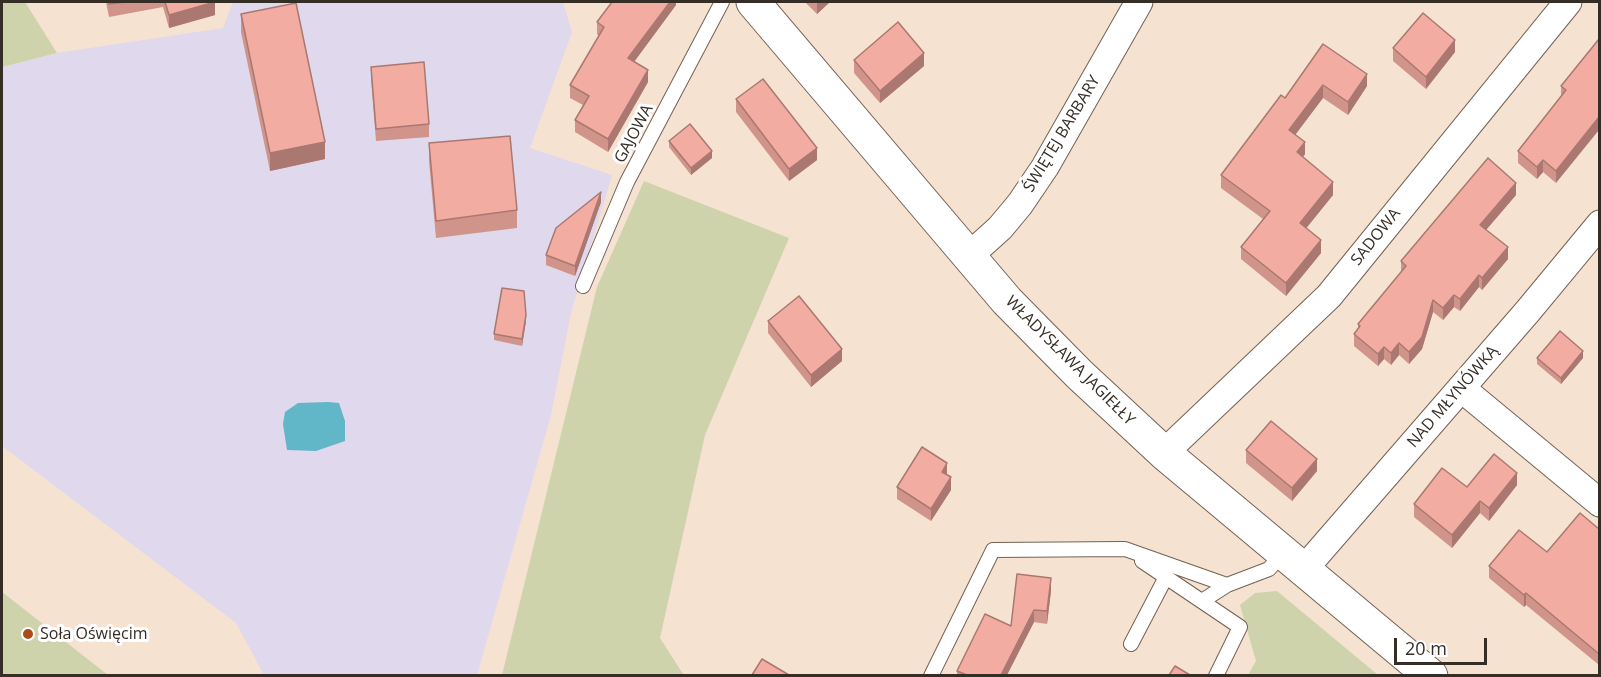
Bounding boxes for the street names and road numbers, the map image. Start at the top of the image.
street label: ŚWIĘTEJ BARBARY [1020,72,1104,196]
street label: GAJOWA [611,102,657,166]
street label: SADOWA [1347,205,1405,269]
street label: WŁADYSŁAWA JAGIEŁŁY [1001,292,1139,430]
street label: NAD MŁYNÓWKĄ [1404,342,1502,452]

